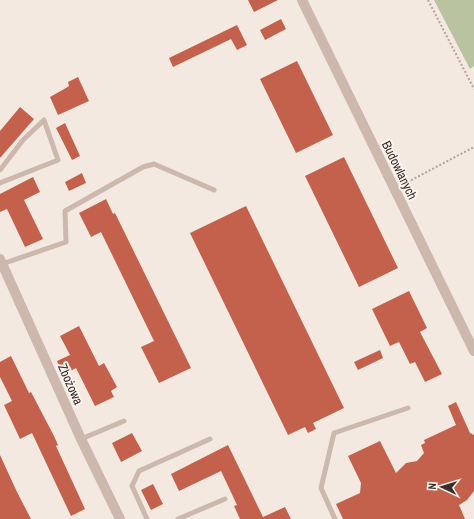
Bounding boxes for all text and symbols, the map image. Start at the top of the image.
street label: Budowlanych [378,138,421,202]
street label: Zbożowa [54,361,87,407]
north arrow [422,467,462,507]
text: N [425,483,439,490]

